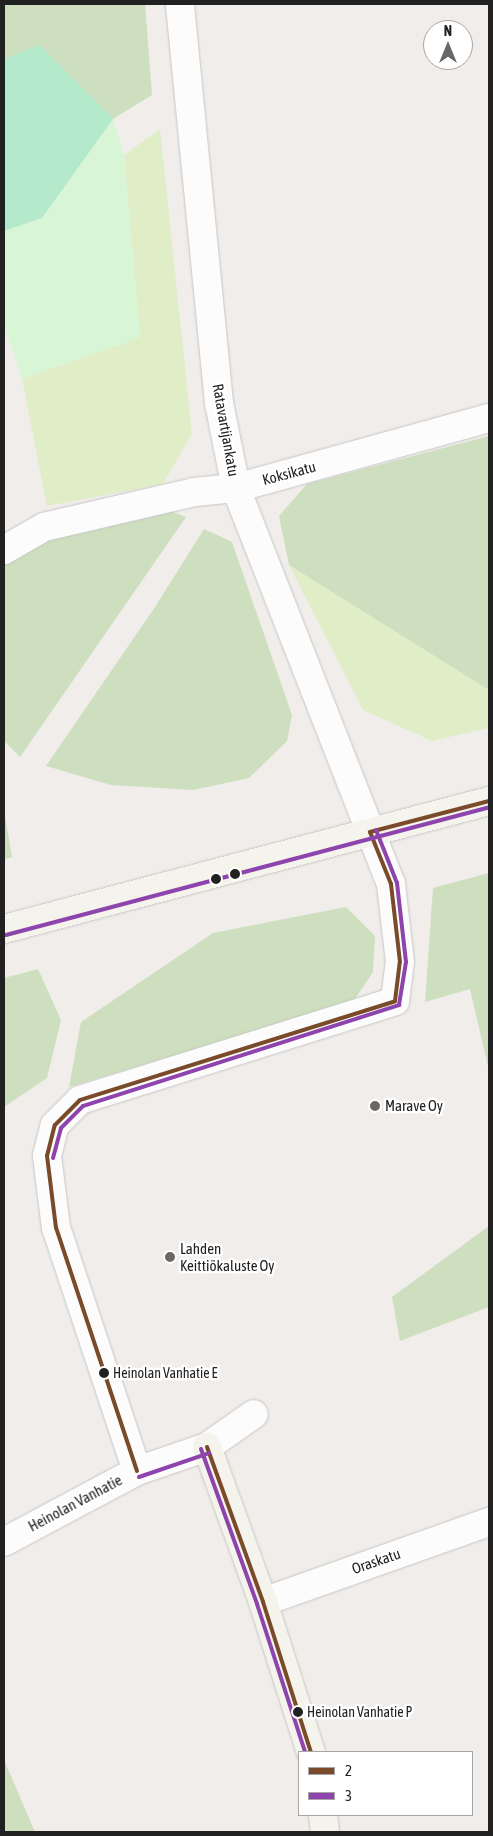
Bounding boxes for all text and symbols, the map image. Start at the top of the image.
north arrow [423,20,473,70]
text: N [444,23,452,39]
street label: Ratavartijankatu [209,382,243,478]
street label: Koksikatu [260,457,318,489]
unlabelled marker [230,869,240,879]
unlabelled marker [211,874,221,884]
place label: Marave Oy [385,1097,443,1115]
marker: Marave Oy [369,1100,381,1112]
place label: Lahden Keittiökaluste Oy [180,1239,275,1274]
marker: Lahden Keittiökaluste Oy [164,1251,176,1263]
place label: Heinolan Vanhatie E [113,1365,218,1381]
marker: Heinolan Vanhatie E [99,1368,109,1378]
street label: Heinolan Vanhatie [25,1471,125,1535]
street label: Oraskatu [349,1544,403,1578]
place label: Heinolan Vanhatie P [307,1704,412,1720]
marker: Heinolan Vanhatie P [293,1707,303,1717]
legend [298,1751,473,1816]
text: 2 [345,1762,352,1779]
text: 3 [345,1787,352,1804]

